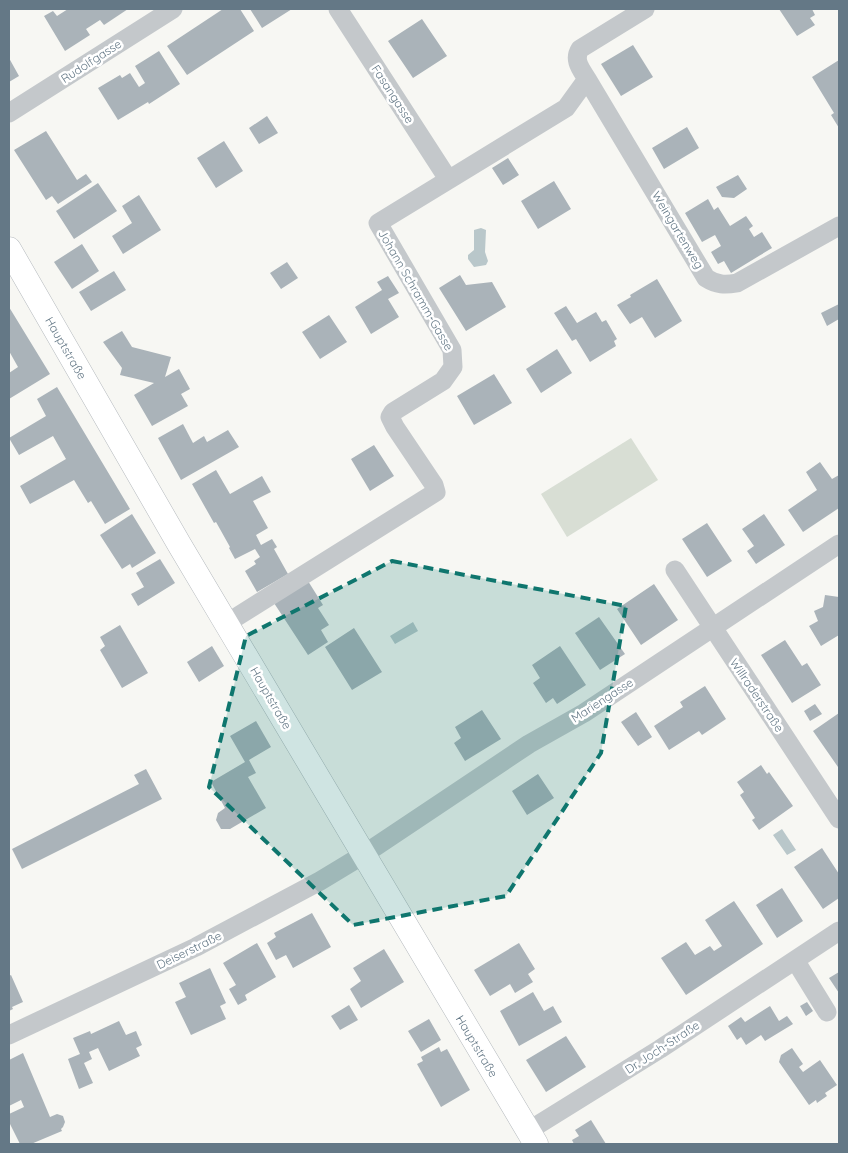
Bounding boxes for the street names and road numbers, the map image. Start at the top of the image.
street label: Rudolfgasse [58,36,124,86]
street label: Fasangasse [369,62,418,126]
street label: Weingartenweg [649,188,707,272]
street label: Johann Schramm-Gasse [375,227,457,353]
street label: Hauptstraße [42,314,90,382]
street label: Willraderstraße [727,655,787,735]
street label: Hauptstraße [247,664,295,732]
street label: Mariengasse [568,674,636,726]
street label: Deiserstraße [154,928,224,972]
street label: Hauptstraße [453,1012,501,1080]
street label: Dr. Joch-Straße [622,1017,702,1077]

